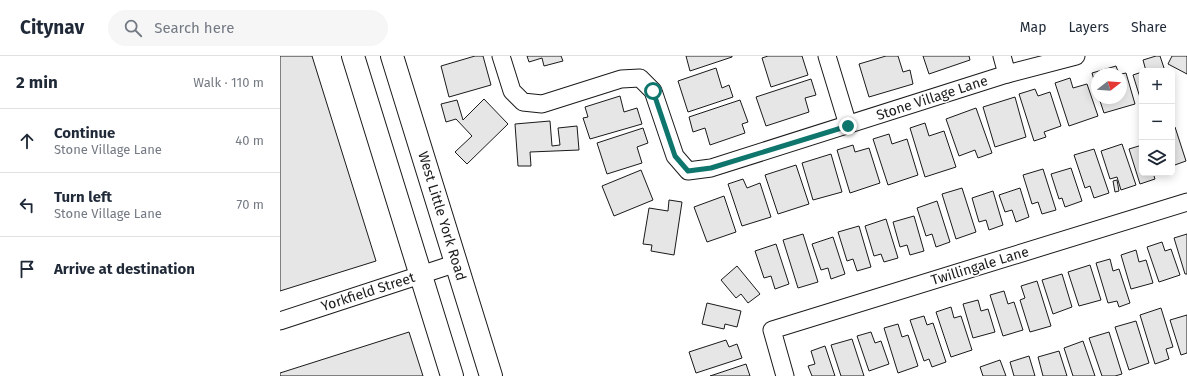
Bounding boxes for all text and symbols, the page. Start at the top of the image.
search box [108,10,388,46]
text: Citynav [20,16,84,39]
icon: search [122,17,144,39]
text: Search here [154,19,234,37]
text: Map [1020,19,1046,36]
text: Layers [1068,19,1109,36]
text: Share [1131,19,1167,36]
north arrow [1091,68,1127,104]
map controls [1139,68,1175,176]
button: + [1139,68,1175,104]
text: 2 min [16,72,58,93]
street label: Stone Village Lane [874,72,990,124]
text: Walk · 110 m [193,75,264,90]
route start [644,82,662,100]
button: − [1139,104,1175,140]
route end [839,117,857,135]
text: Continue [54,124,115,142]
icon: ahead [16,130,38,152]
text: 40 m [235,133,264,148]
button: layers [1139,140,1175,176]
text: Stone Village Lane [54,142,162,157]
street label: West Little York Road [414,149,470,283]
text: Turn left [54,188,112,206]
icon: left [16,194,38,216]
text: 70 m [237,197,264,212]
text: Stone Village Lane [54,206,162,221]
street label: Twillingale Lane [929,243,1031,289]
icon: arrive [16,258,38,280]
text: Arrive at destination [54,260,195,278]
street label: Yorkfield Street [319,269,418,315]

